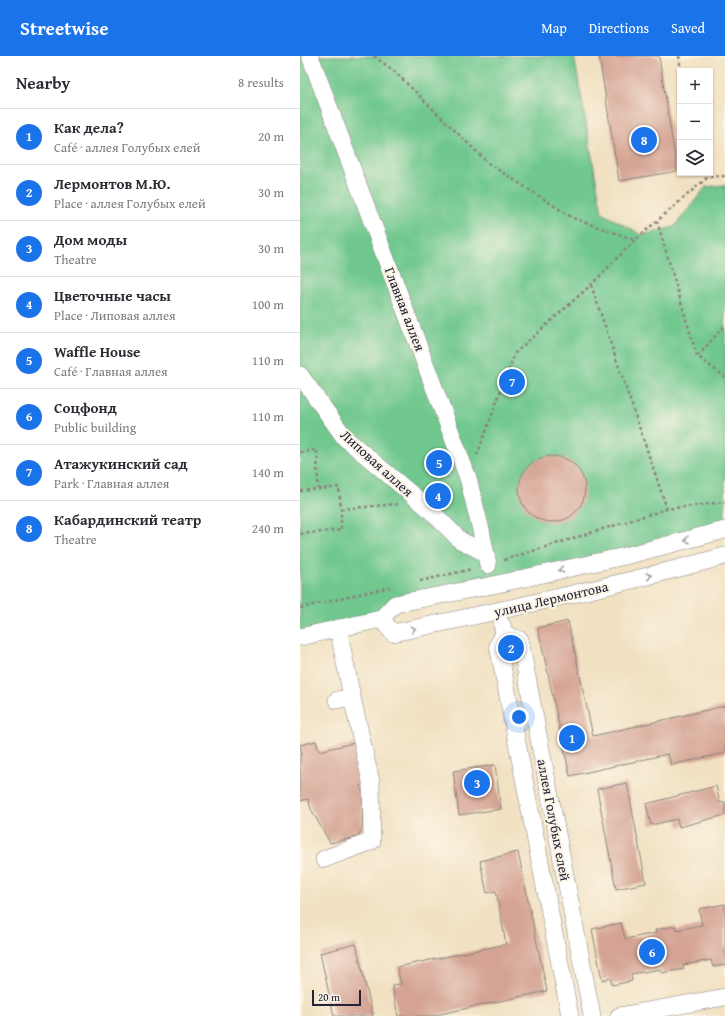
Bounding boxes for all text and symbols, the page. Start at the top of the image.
text: Streetwise [20,14,109,42]
text: Map [541,18,567,38]
text: Directions [589,18,649,38]
text: Saved [671,18,705,38]
map controls [677,68,713,176]
button: + [677,68,713,104]
text: Nearby [16,70,70,95]
text: 8 results [238,73,284,92]
button: − [677,104,713,140]
text: Как дела? [54,117,124,138]
pin: 8 [631,125,657,155]
text: 1 [26,127,32,146]
text: 20 m [258,127,284,146]
text: Café · аллея Голубых елей [54,138,200,157]
button: layers [677,140,713,176]
text: Лермонтов М.Ю. [54,173,170,194]
text: 2 [26,183,32,202]
text: 30 m [258,183,284,202]
text: Place · аллея Голубых елей [54,194,206,213]
text: Дом моды [54,229,127,250]
text: 3 [26,239,32,258]
text: 30 m [258,239,284,258]
text: Theatre [54,250,97,269]
street label: Главная аллея [380,264,430,354]
text: Цветочные часы [54,285,171,306]
text: 4 [26,295,32,314]
text: 100 m [252,295,284,314]
text: Place · Липовая аллея [54,306,176,325]
text: Waffle House [54,341,140,362]
text: 5 [26,351,32,370]
text: 110 m [252,351,284,370]
text: Café · Главная аллея [54,362,168,381]
pin: 7 [499,367,525,397]
text: Соцфонд [54,397,117,418]
text: 6 [26,407,32,426]
text: 110 m [252,407,284,426]
text: Public building [54,418,136,437]
street label: Липовая аллея [336,425,418,501]
pin: 5 [426,448,452,478]
text: Атажукинский сад [54,453,188,474]
text: 7 [26,463,32,482]
text: 140 m [252,463,284,482]
text: Park · Главная аллея [54,474,169,493]
pin: 4 [425,481,451,511]
text: Кабардинский театр [54,509,201,530]
text: 8 [26,519,32,538]
text: 240 m [252,519,284,538]
text: Theatre [54,530,97,549]
one-way arrow [684,535,691,543]
one-way arrow [558,566,564,574]
one-way arrow [646,573,653,581]
street label: улица Лермонтова [491,576,610,622]
one-way arrow [410,625,416,633]
pin: 2 [498,633,524,663]
your location [509,707,529,727]
pin: 1 [559,723,585,753]
street label: аллея Голубых елей [532,757,576,883]
pin: 3 [464,768,490,798]
pin: 6 [639,937,665,967]
scale bar [312,988,361,1007]
text: 20 m [318,989,340,1005]

